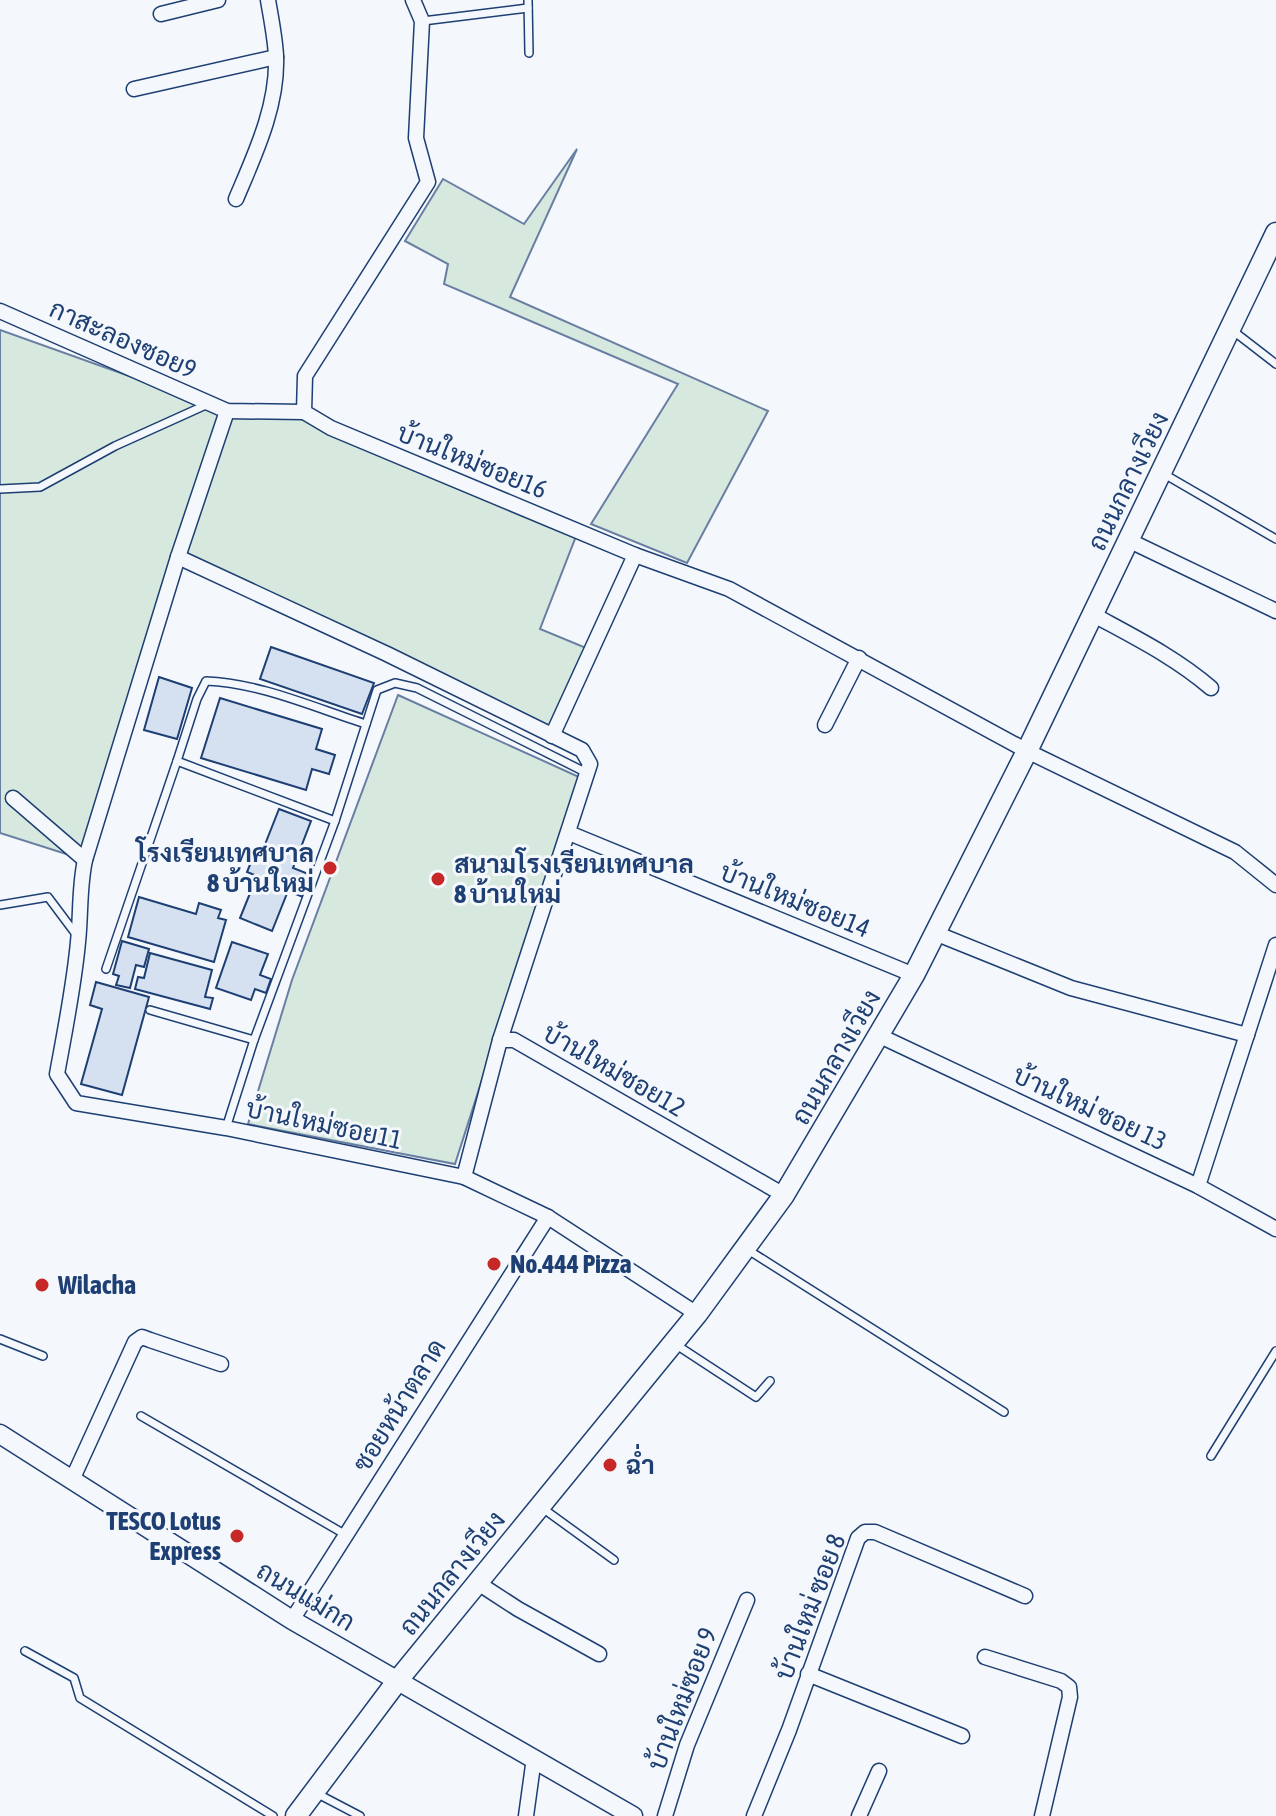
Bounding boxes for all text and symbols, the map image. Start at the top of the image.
street label: กาสะลองซอย9 [45,293,201,385]
street label: ถนนกลางเวียง [1081,406,1175,555]
street label: บ้านใหม่ซอย16 [393,416,552,505]
place label: โรงเรียนเทศบาล 8 บ้านใหม่ [134,836,314,898]
place label: สนามโรงเรียนเทศบาล 8 บ้านใหม่ [454,847,694,909]
street label: บ้านใหม่ซอย14 [716,855,875,944]
marker: โรงเรียนเทศบาล 8 บ้านใหม่ [321,859,339,877]
marker: สนามโรงเรียนเทศบาล 8 บ้านใหม่ [429,870,447,888]
street label: ถนนกลางเวียง [784,984,887,1130]
street label: บ้านใหม่ซอย12 [538,1016,691,1123]
street label: บ้านใหม่ ซอย 13 [1008,1058,1172,1157]
street label: บ้านใหม่ซอย11 [243,1092,405,1155]
place label: No.444 Pizza [510,1249,632,1279]
marker: No.444 Pizza [485,1255,503,1273]
place label: Wilacha [57,1270,136,1300]
marker: Wilacha [33,1276,51,1294]
street label: ซอยหน้าตลาด [345,1333,452,1477]
place label: ฉ่ำ [626,1444,655,1480]
marker: ฉ่ำ [601,1456,619,1474]
street label: ถนนกลางเวียง [392,1504,511,1641]
place label: TESCO Lotus Express [106,1506,221,1566]
marker: TESCO Lotus Express [228,1527,246,1545]
street label: บ้านใหม่ ซอย 8 [768,1529,852,1684]
street label: ถนนแม่กก [251,1555,361,1637]
street label: บ้านใหม่ซอย 9 [640,1623,723,1774]

